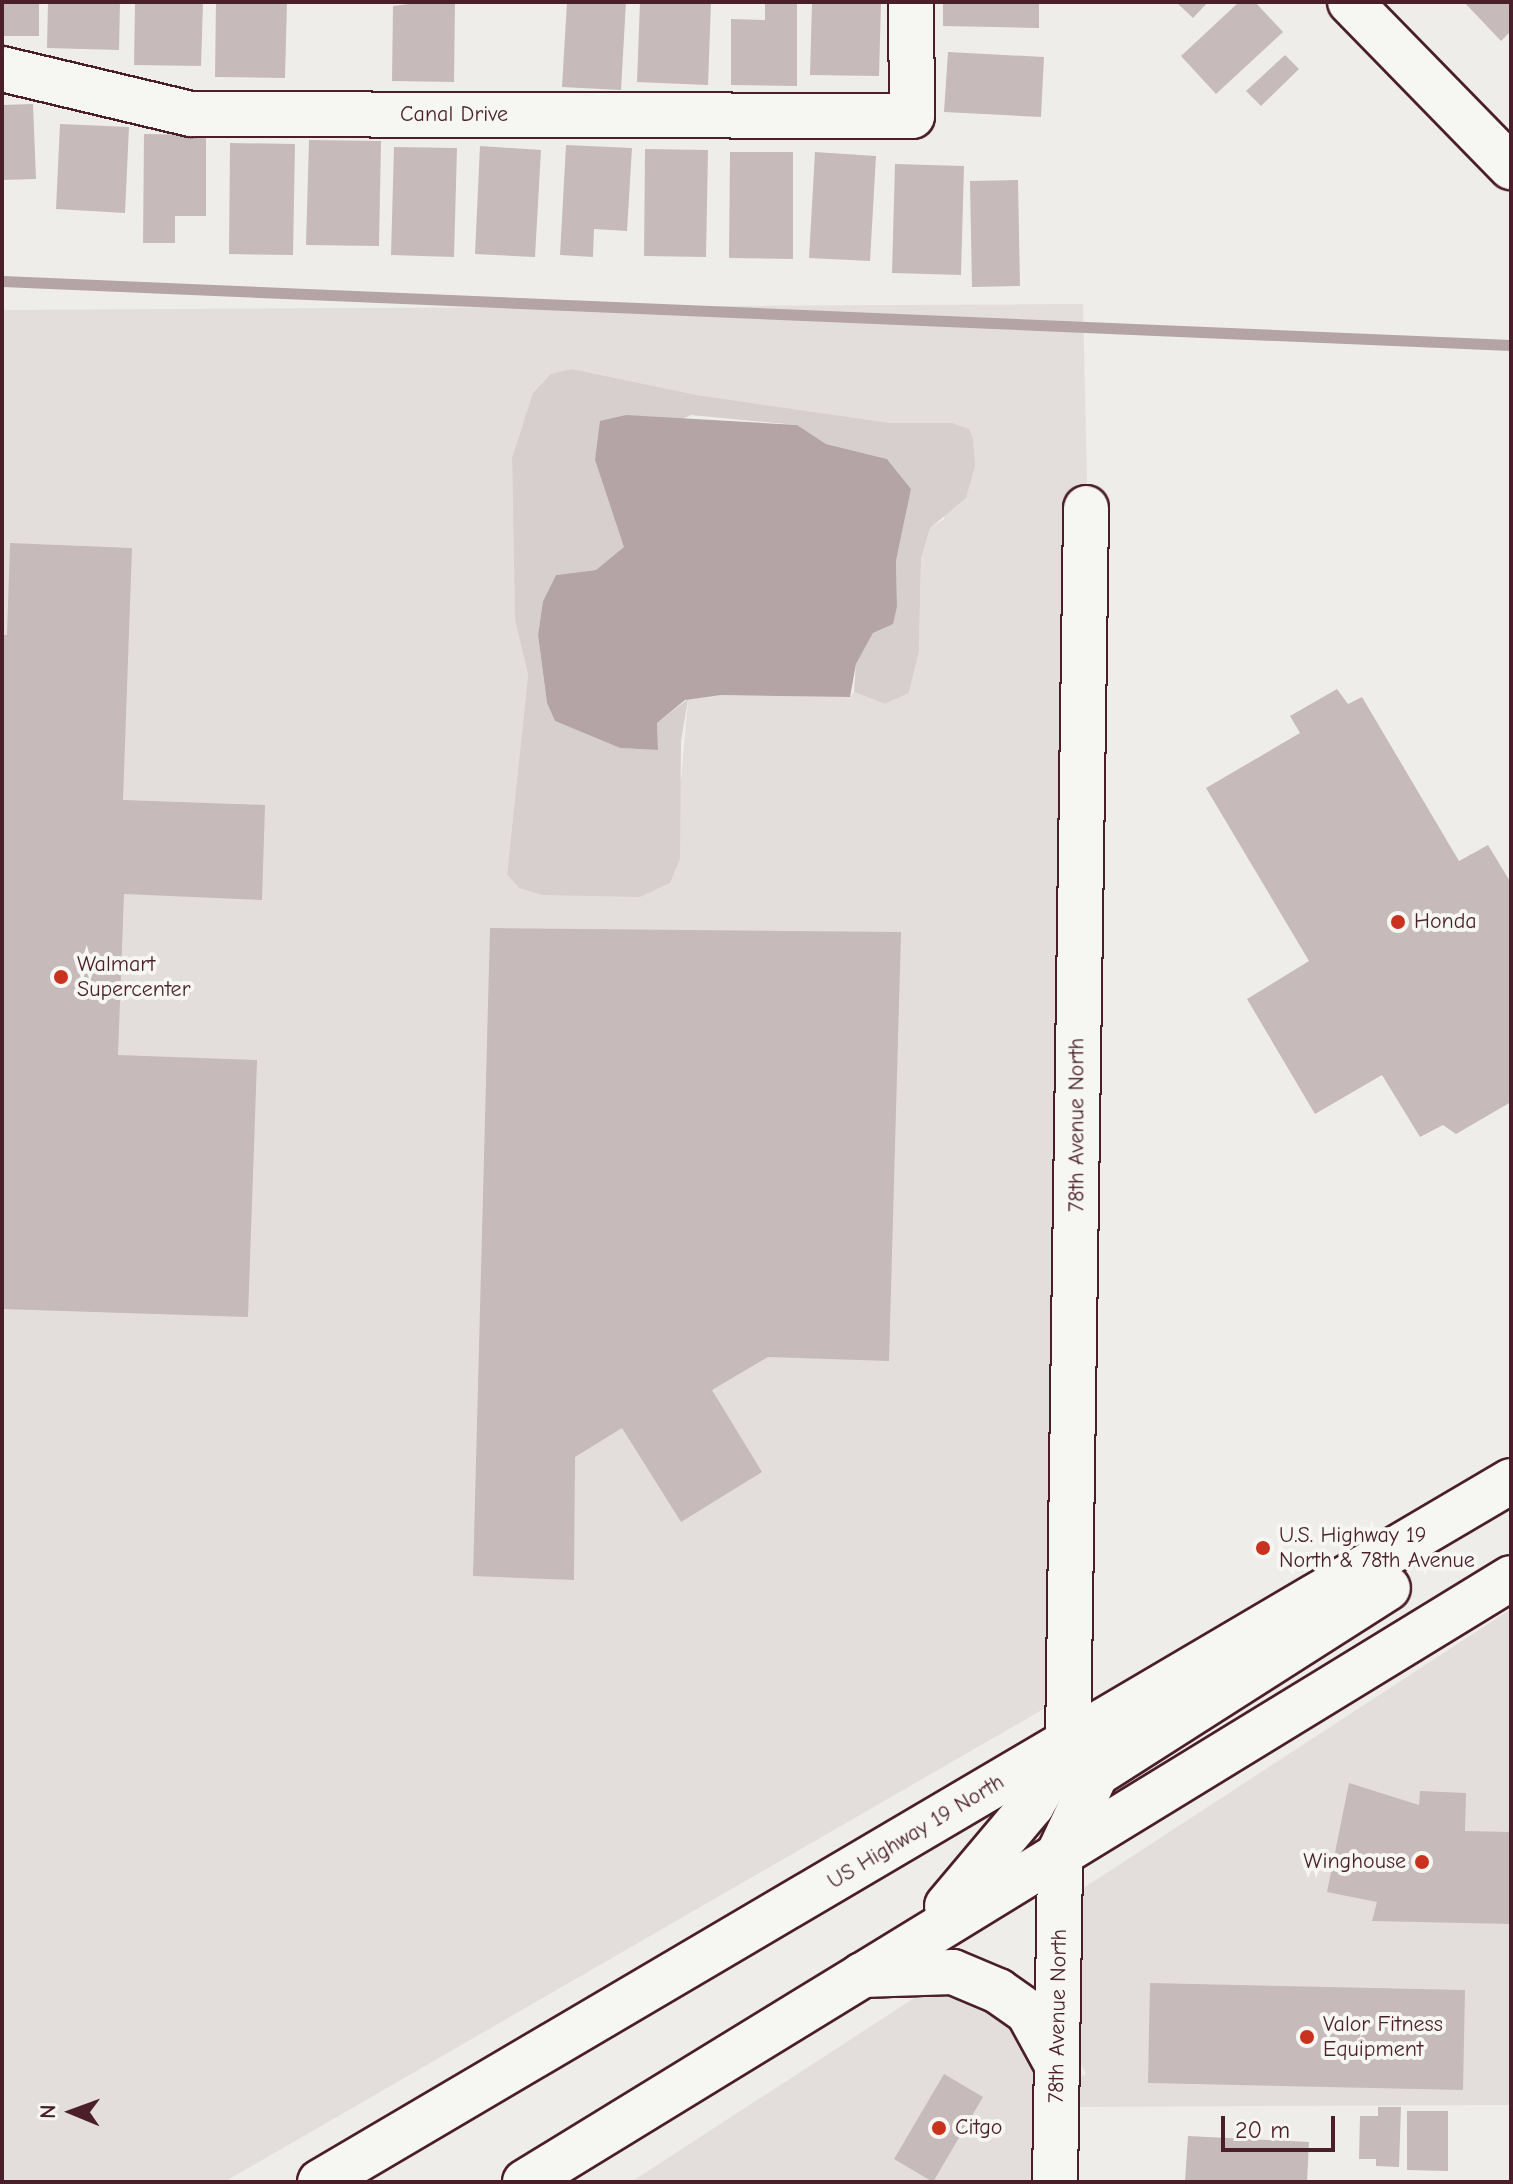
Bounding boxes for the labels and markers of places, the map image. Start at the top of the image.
place label: Honda [1414,909,1477,935]
marker: Honda [1389,913,1407,931]
place label: Walmart Supercenter [77,951,190,1002]
marker: Walmart Supercenter [52,968,70,986]
place label: U.S. Highway 19 North & 78th Avenue [1279,1522,1475,1574]
marker: U.S. Highway 19 North & 78th Avenue [1254,1539,1272,1557]
place label: Winghouse [1303,1849,1406,1875]
marker: Winghouse [1413,1853,1431,1871]
place label: Valor Fitness Equipment [1323,2011,1443,2062]
marker: Valor Fitness Equipment [1298,2028,1316,2046]
place label: Citgo [955,2115,1002,2141]
marker: Citgo [930,2119,948,2137]

